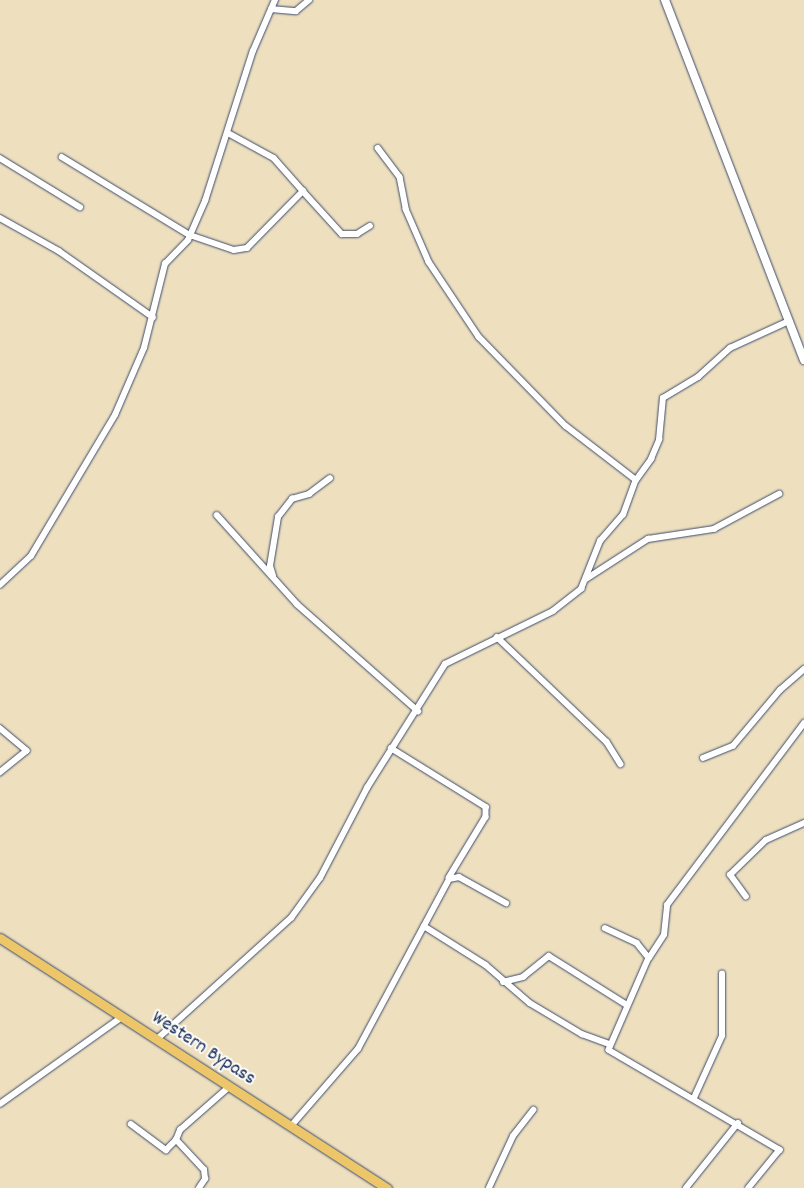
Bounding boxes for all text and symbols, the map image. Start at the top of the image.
street label: Western Bypass [147,1006,259,1092]

